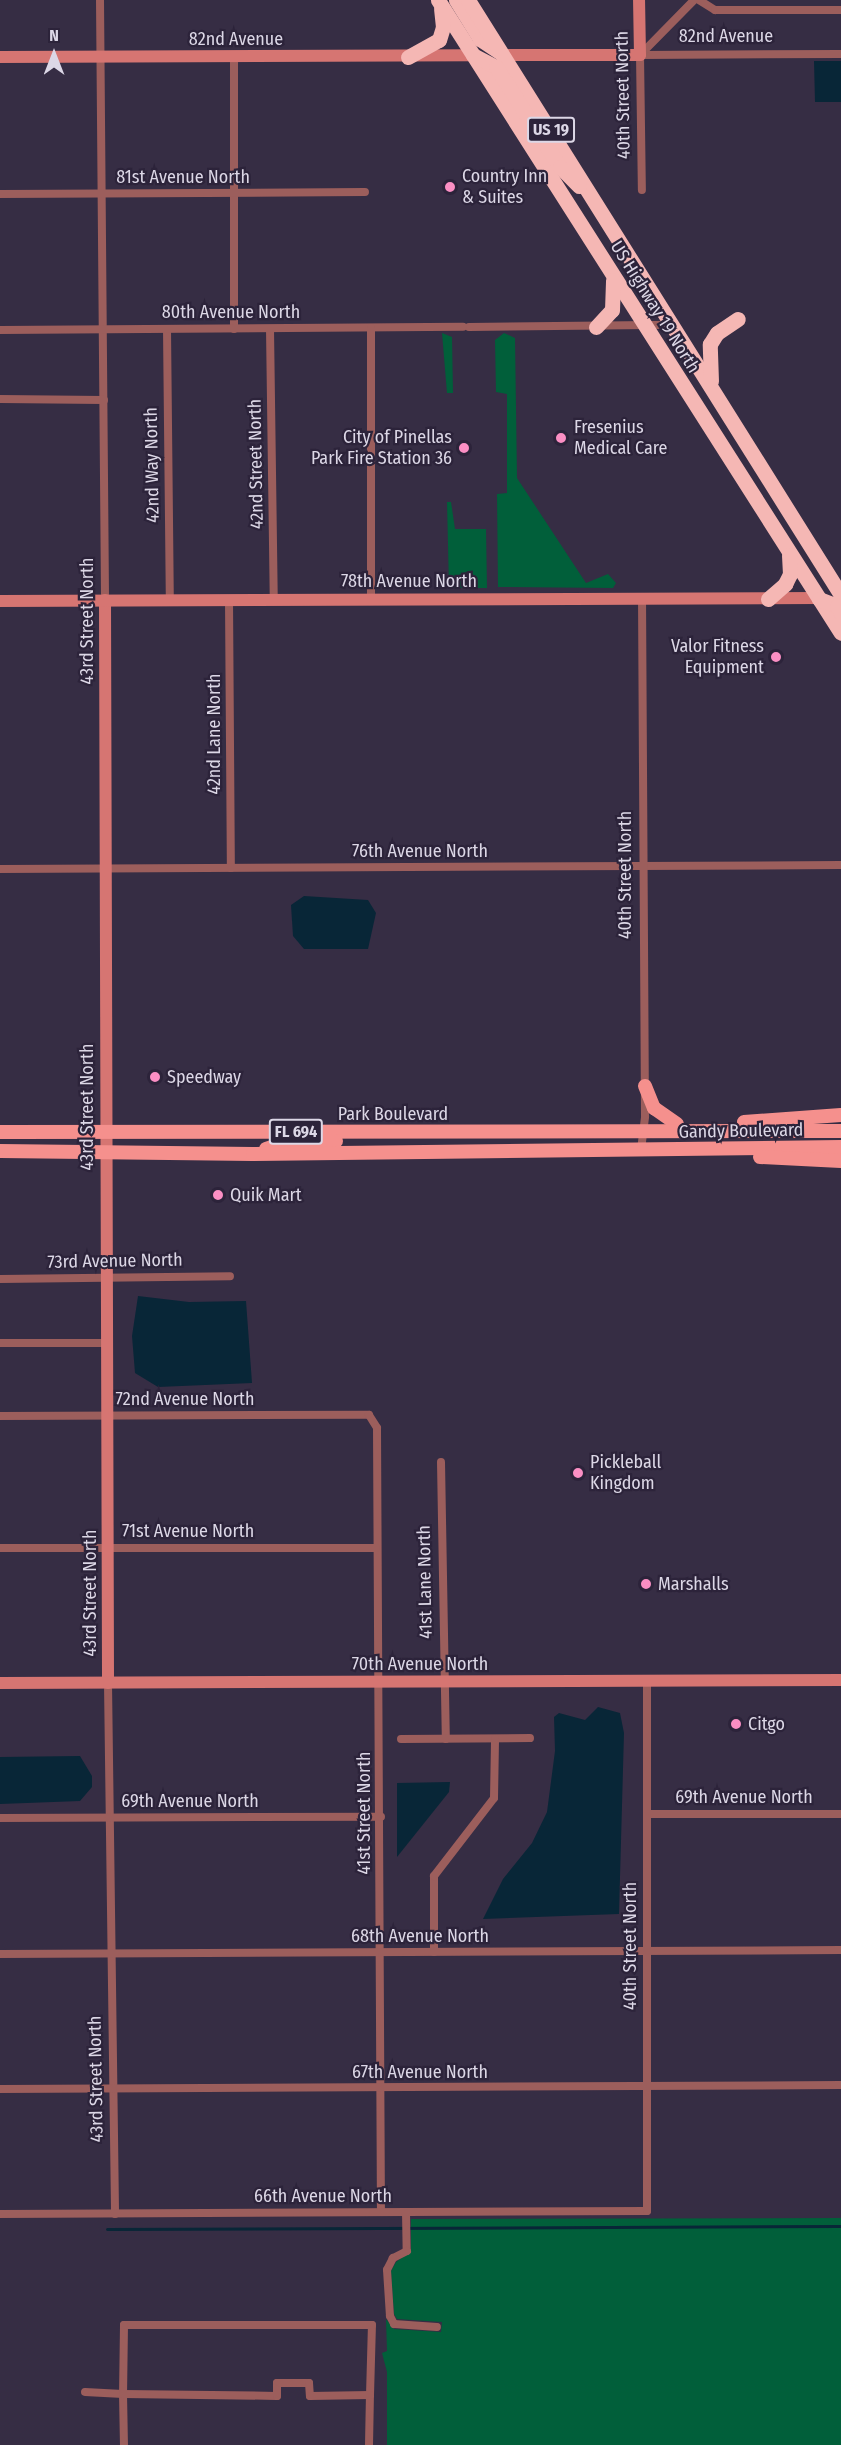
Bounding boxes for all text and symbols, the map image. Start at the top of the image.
north arrow [24,24,84,84]
street label: 82nd Avenue [679,25,773,47]
text: N [49,26,59,45]
street label: 82nd Avenue [189,28,283,50]
street label: 40th Street North [611,31,635,159]
road number: US 19 [527,117,575,143]
street label: 81st Avenue North [116,166,250,188]
place label: Country Inn & Suites [462,166,547,208]
marker: Country Inn & Suites [443,180,457,194]
street label: US Highway 19 North [606,237,704,377]
street label: 80th Avenue North [162,301,300,323]
street label: 42nd Street North [244,399,268,529]
street label: 42nd Way North [140,407,164,523]
place label: Fresenius Medical Care [574,417,667,460]
place label: City of Pinellas Park Fire Station 36 [311,427,452,470]
marker: Fresenius Medical Care [552,429,570,447]
marker: City of Pinellas Park Fire Station 36 [457,441,471,455]
street label: 43rd Street North [76,558,98,684]
street label: 78th Avenue North [341,570,477,592]
place label: Valor Fitness Equipment [671,636,764,678]
marker: Valor Fitness Equipment [769,650,783,664]
street label: 42nd Lane North [203,673,225,795]
street label: 40th Street North [614,811,636,939]
street label: 76th Avenue North [352,840,488,862]
street label: 43rd Street North [76,1044,98,1170]
place label: Speedway [167,1066,241,1088]
marker: Speedway [148,1070,162,1084]
street label: Park Boulevard [338,1103,448,1125]
road number: FL 694 [268,1119,324,1145]
street label: Gandy Boulevard [678,1119,804,1143]
place label: Quik Mart [230,1184,302,1206]
marker: Quik Mart [211,1188,225,1202]
street label: 73rd Avenue North [47,1249,183,1273]
street label: 72nd Avenue North [116,1388,254,1410]
place label: Pickleball Kingdom [590,1452,661,1494]
marker: Pickleball Kingdom [571,1466,585,1480]
street label: 71st Avenue North [122,1520,254,1542]
street label: 41st Lane North [413,1525,437,1639]
street label: 43rd Street North [79,1530,101,1656]
place label: Marshalls [658,1573,729,1595]
marker: Marshalls [639,1577,653,1591]
street label: 70th Avenue North [352,1653,488,1675]
place label: Citgo [748,1713,785,1735]
marker: Citgo [729,1717,743,1731]
street label: 41st Street North [353,1751,375,1875]
street label: 69th Avenue North [675,1786,813,1808]
street label: 69th Avenue North [121,1790,259,1812]
street label: 40th Street North [619,1882,641,2010]
street label: 68th Avenue North [351,1925,489,1947]
street label: 43rd Street North [84,2015,108,2143]
street label: 67th Avenue North [352,2061,488,2083]
street label: 66th Avenue North [254,2185,392,2207]

